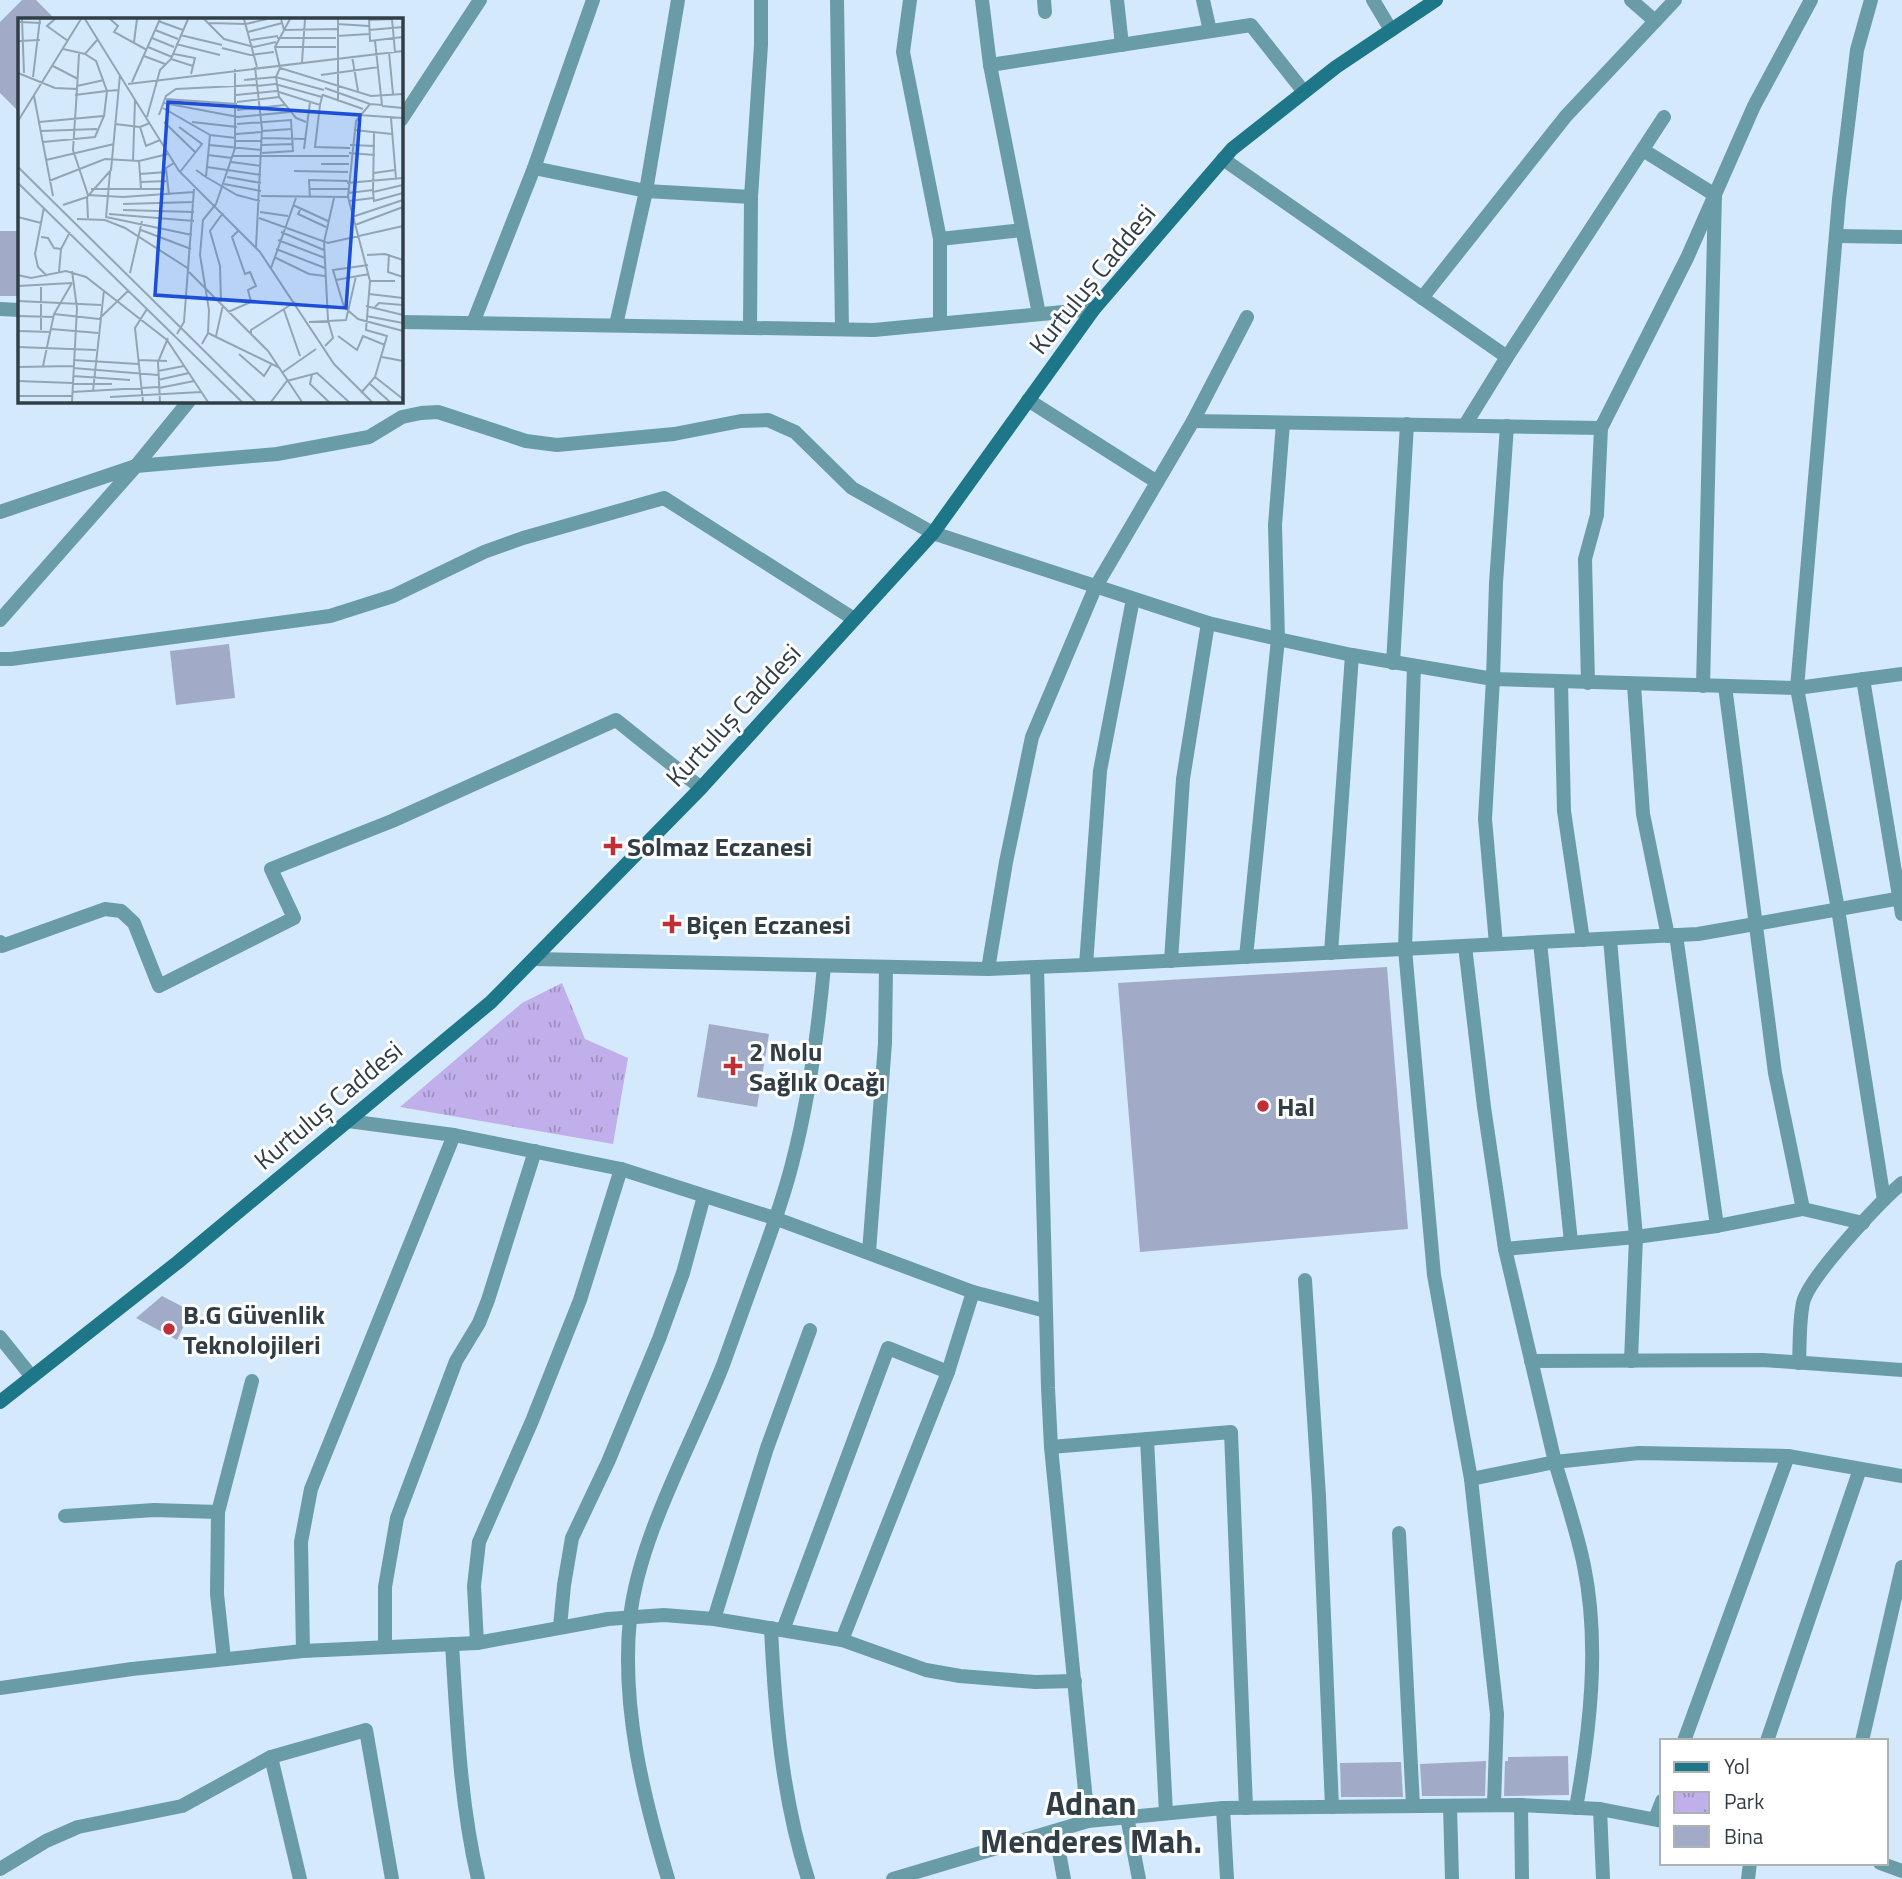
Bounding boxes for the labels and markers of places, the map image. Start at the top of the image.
place label: Solmaz Eczanesi [627,827,812,866]
marker: Solmaz Eczanesi [605,838,621,854]
place label: Biçen Eczanesi [686,905,851,944]
marker: Biçen Eczanesi [664,916,680,932]
place label: 2 Nolu Sağlık Ocağı [749,1032,886,1101]
marker: 2 Nolu Sağlık Ocağı [723,1056,743,1076]
place label: Hal [1277,1087,1315,1126]
marker: Hal [1255,1098,1271,1114]
place label: B.G Güvenlik Teknolojileri [183,1295,325,1364]
marker: B.G Güvenlik Teknolojileri [161,1321,177,1337]

